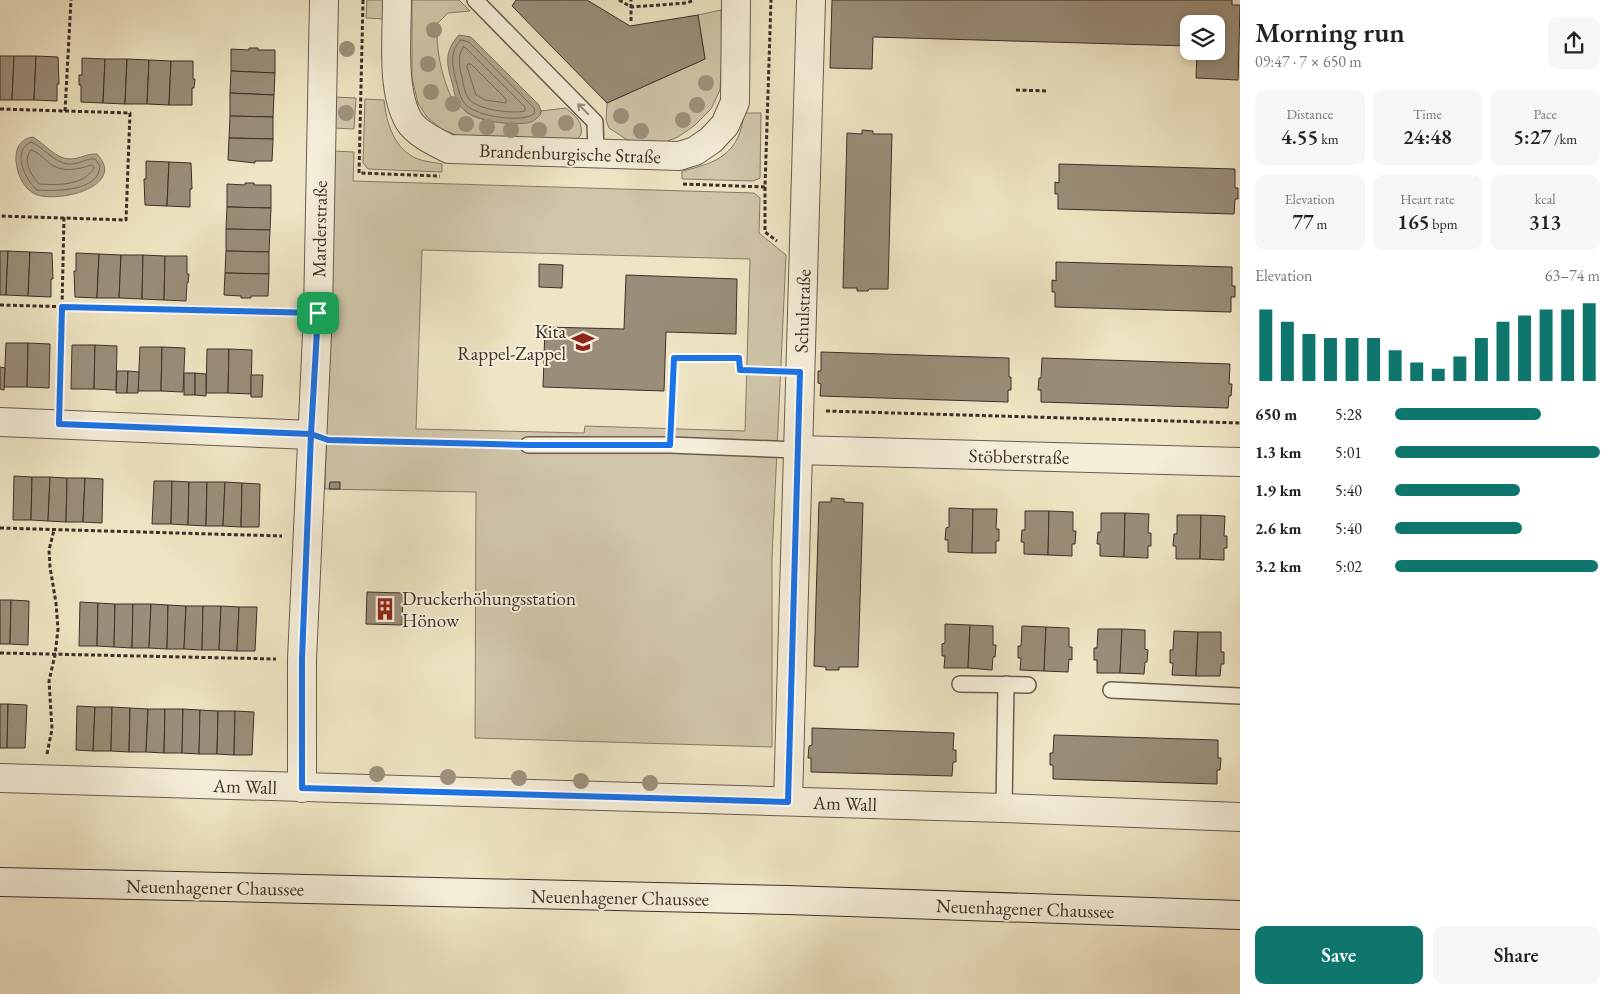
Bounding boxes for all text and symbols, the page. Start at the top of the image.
text: Morning run [1255,14,1405,50]
map controls [1180,15,1225,60]
button: layers [1180,15,1225,60]
button: share [1548,17,1600,69]
text: 09:47 · 7 × 650 m [1255,51,1362,72]
one-way arrow [577,103,589,116]
text: Distance [1286,105,1333,123]
text: Time [1413,105,1442,123]
text: Pace [1533,105,1557,123]
text: 4.55 [1281,123,1318,150]
text: 24:48 [1403,123,1452,150]
text: 5:27 [1513,123,1551,150]
text: km [1318,130,1339,148]
text: /km [1551,130,1577,148]
street label: Brandenburgische Straße [479,138,661,169]
street label: Marderstraße [306,180,333,278]
text: Elevation [1285,190,1335,208]
text: Heart rate [1400,190,1455,208]
text: kcal [1535,190,1556,208]
text: 77 [1292,208,1314,235]
text: 165 [1397,208,1430,235]
text: 313 [1529,208,1561,235]
text: m [1314,215,1327,233]
text: bpm [1430,215,1458,233]
text: Elevation [1255,265,1313,286]
text: 63–74 m [1545,265,1600,286]
street label: Schulstraße [789,269,816,353]
pin [297,292,339,334]
icon: arrive [304,299,332,327]
place label: Kita Rappel-Zappel [457,319,566,366]
school or university icon: Kita Rappel-Zappel [570,329,596,355]
text: 650 m [1255,404,1297,425]
text: 5:28 [1335,404,1362,425]
text: 1.3 km [1255,442,1301,463]
text: 5:01 [1335,442,1362,463]
street label: Stöbberstraße [968,443,1069,470]
text: 1.9 km [1255,480,1301,501]
text: 5:40 [1335,480,1362,501]
text: 2.6 km [1255,518,1301,539]
text: 5:40 [1335,518,1362,539]
text: 3.2 km [1255,556,1301,577]
text: 5:02 [1335,556,1362,577]
place label: Druckerhöhungsstation Hönow [402,586,576,633]
building icon: Druckerhöhungsstation Hönow [372,596,398,622]
street label: Am Wall [212,773,278,800]
street label: Am Wall [812,790,878,817]
street label: Neuenhagener Chaussee [126,873,304,902]
street label: Neuenhagener Chaussee [531,883,709,912]
street label: Neuenhagener Chaussee [935,893,1115,924]
button: Save [1255,926,1423,984]
button: Share [1433,926,1600,984]

